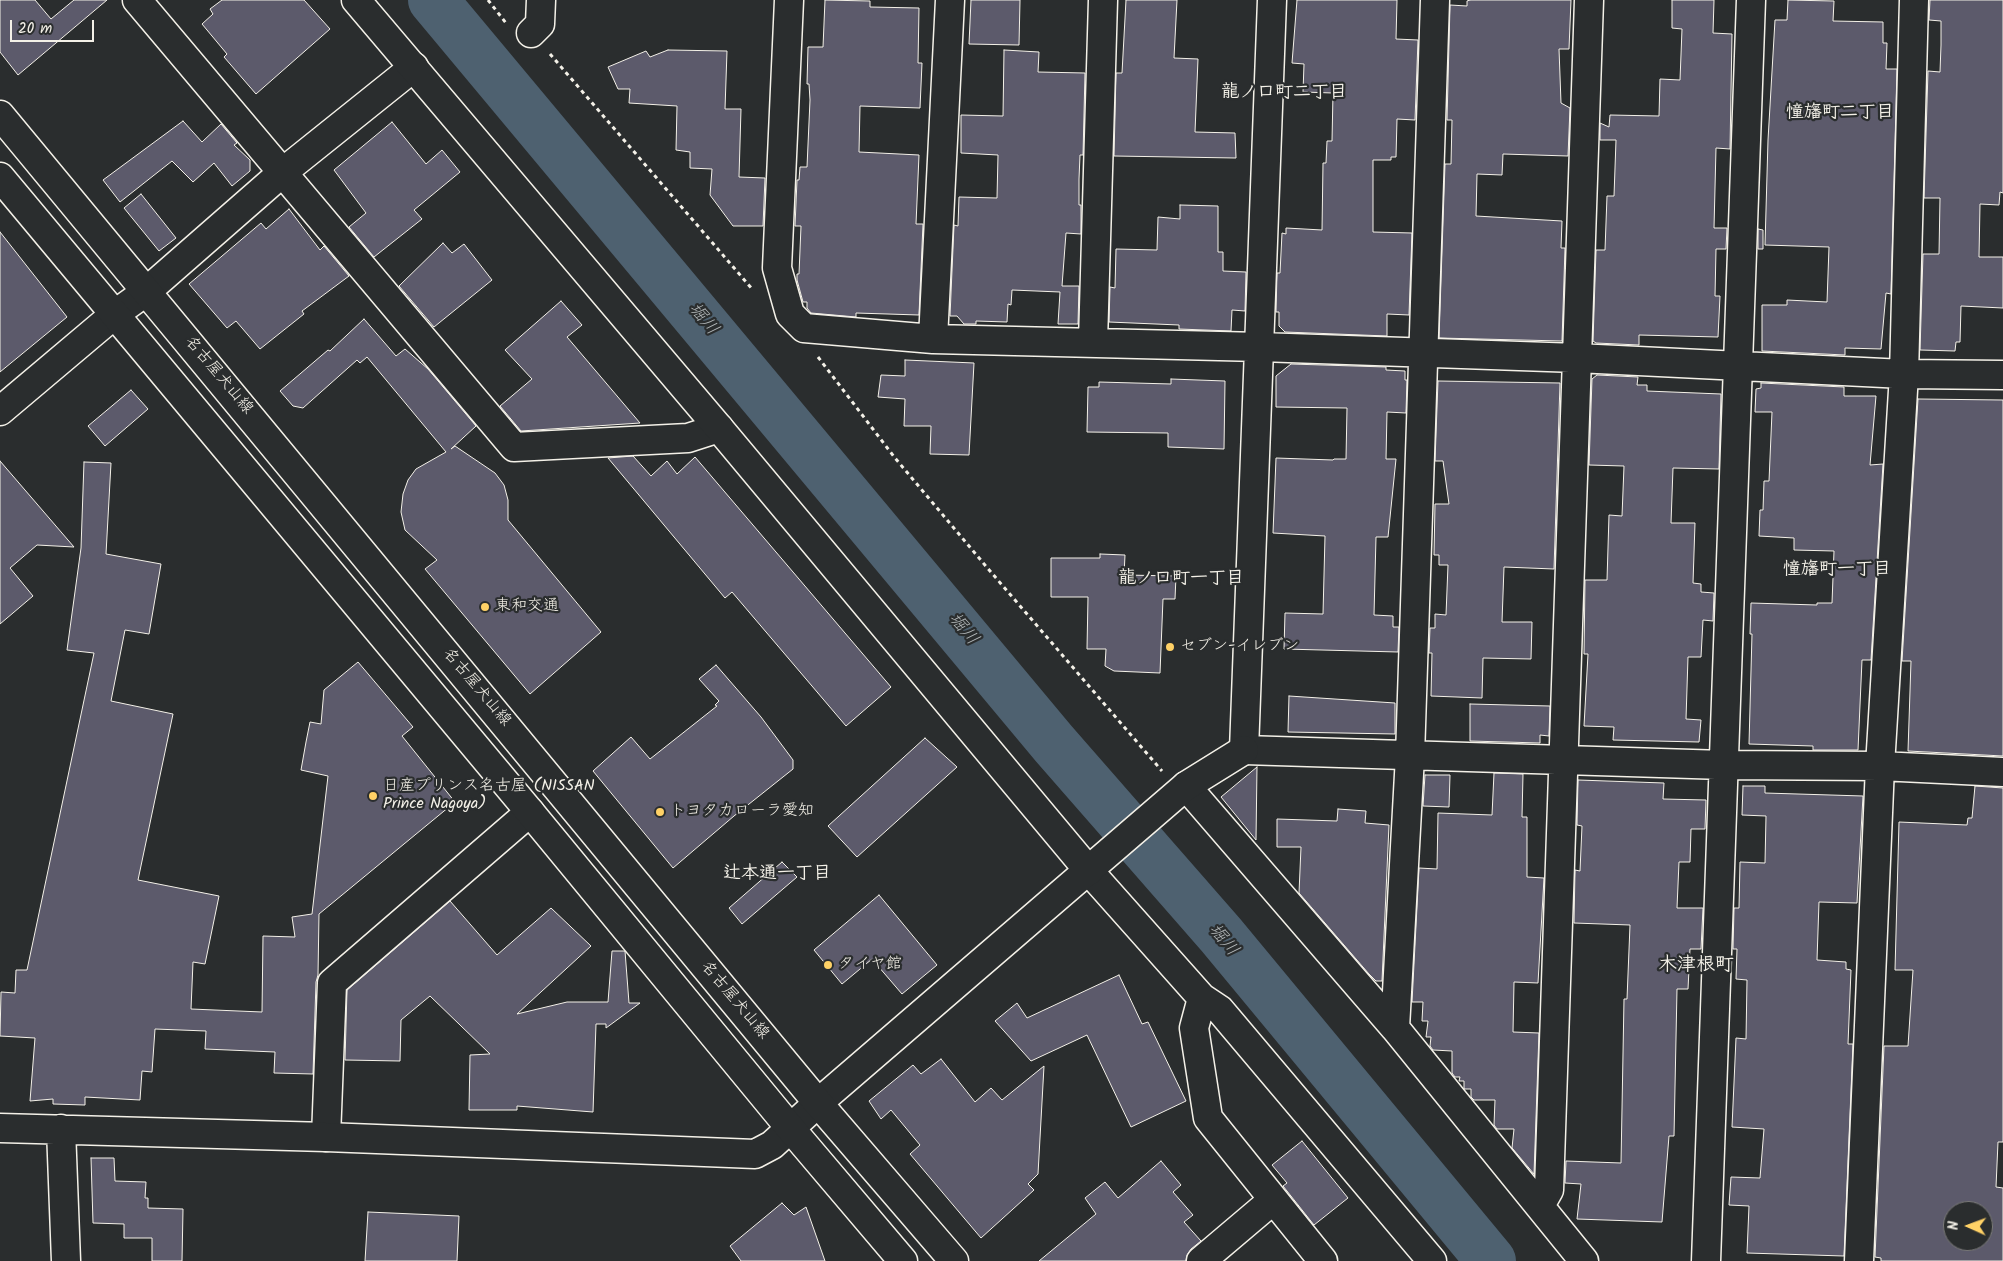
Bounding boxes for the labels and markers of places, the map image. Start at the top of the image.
place label: 東和交通 [495,597,559,617]
marker: 東和交通 [479,601,491,613]
place label: セブン-イレブン [1180,637,1299,657]
marker: セブン-イレブン [1164,641,1176,653]
place label: 日産プリンス名古屋 (NISSAN Prince Nagoya) [383,777,595,815]
marker: 日産プリンス名古屋 (NISSAN Prince Nagoya) [367,790,379,802]
place label: トヨタカローラ愛知 [670,802,814,822]
marker: トヨタカローラ愛知 [654,806,666,818]
place label: タイヤ館 [838,955,902,975]
marker: タイヤ館 [822,959,834,971]

